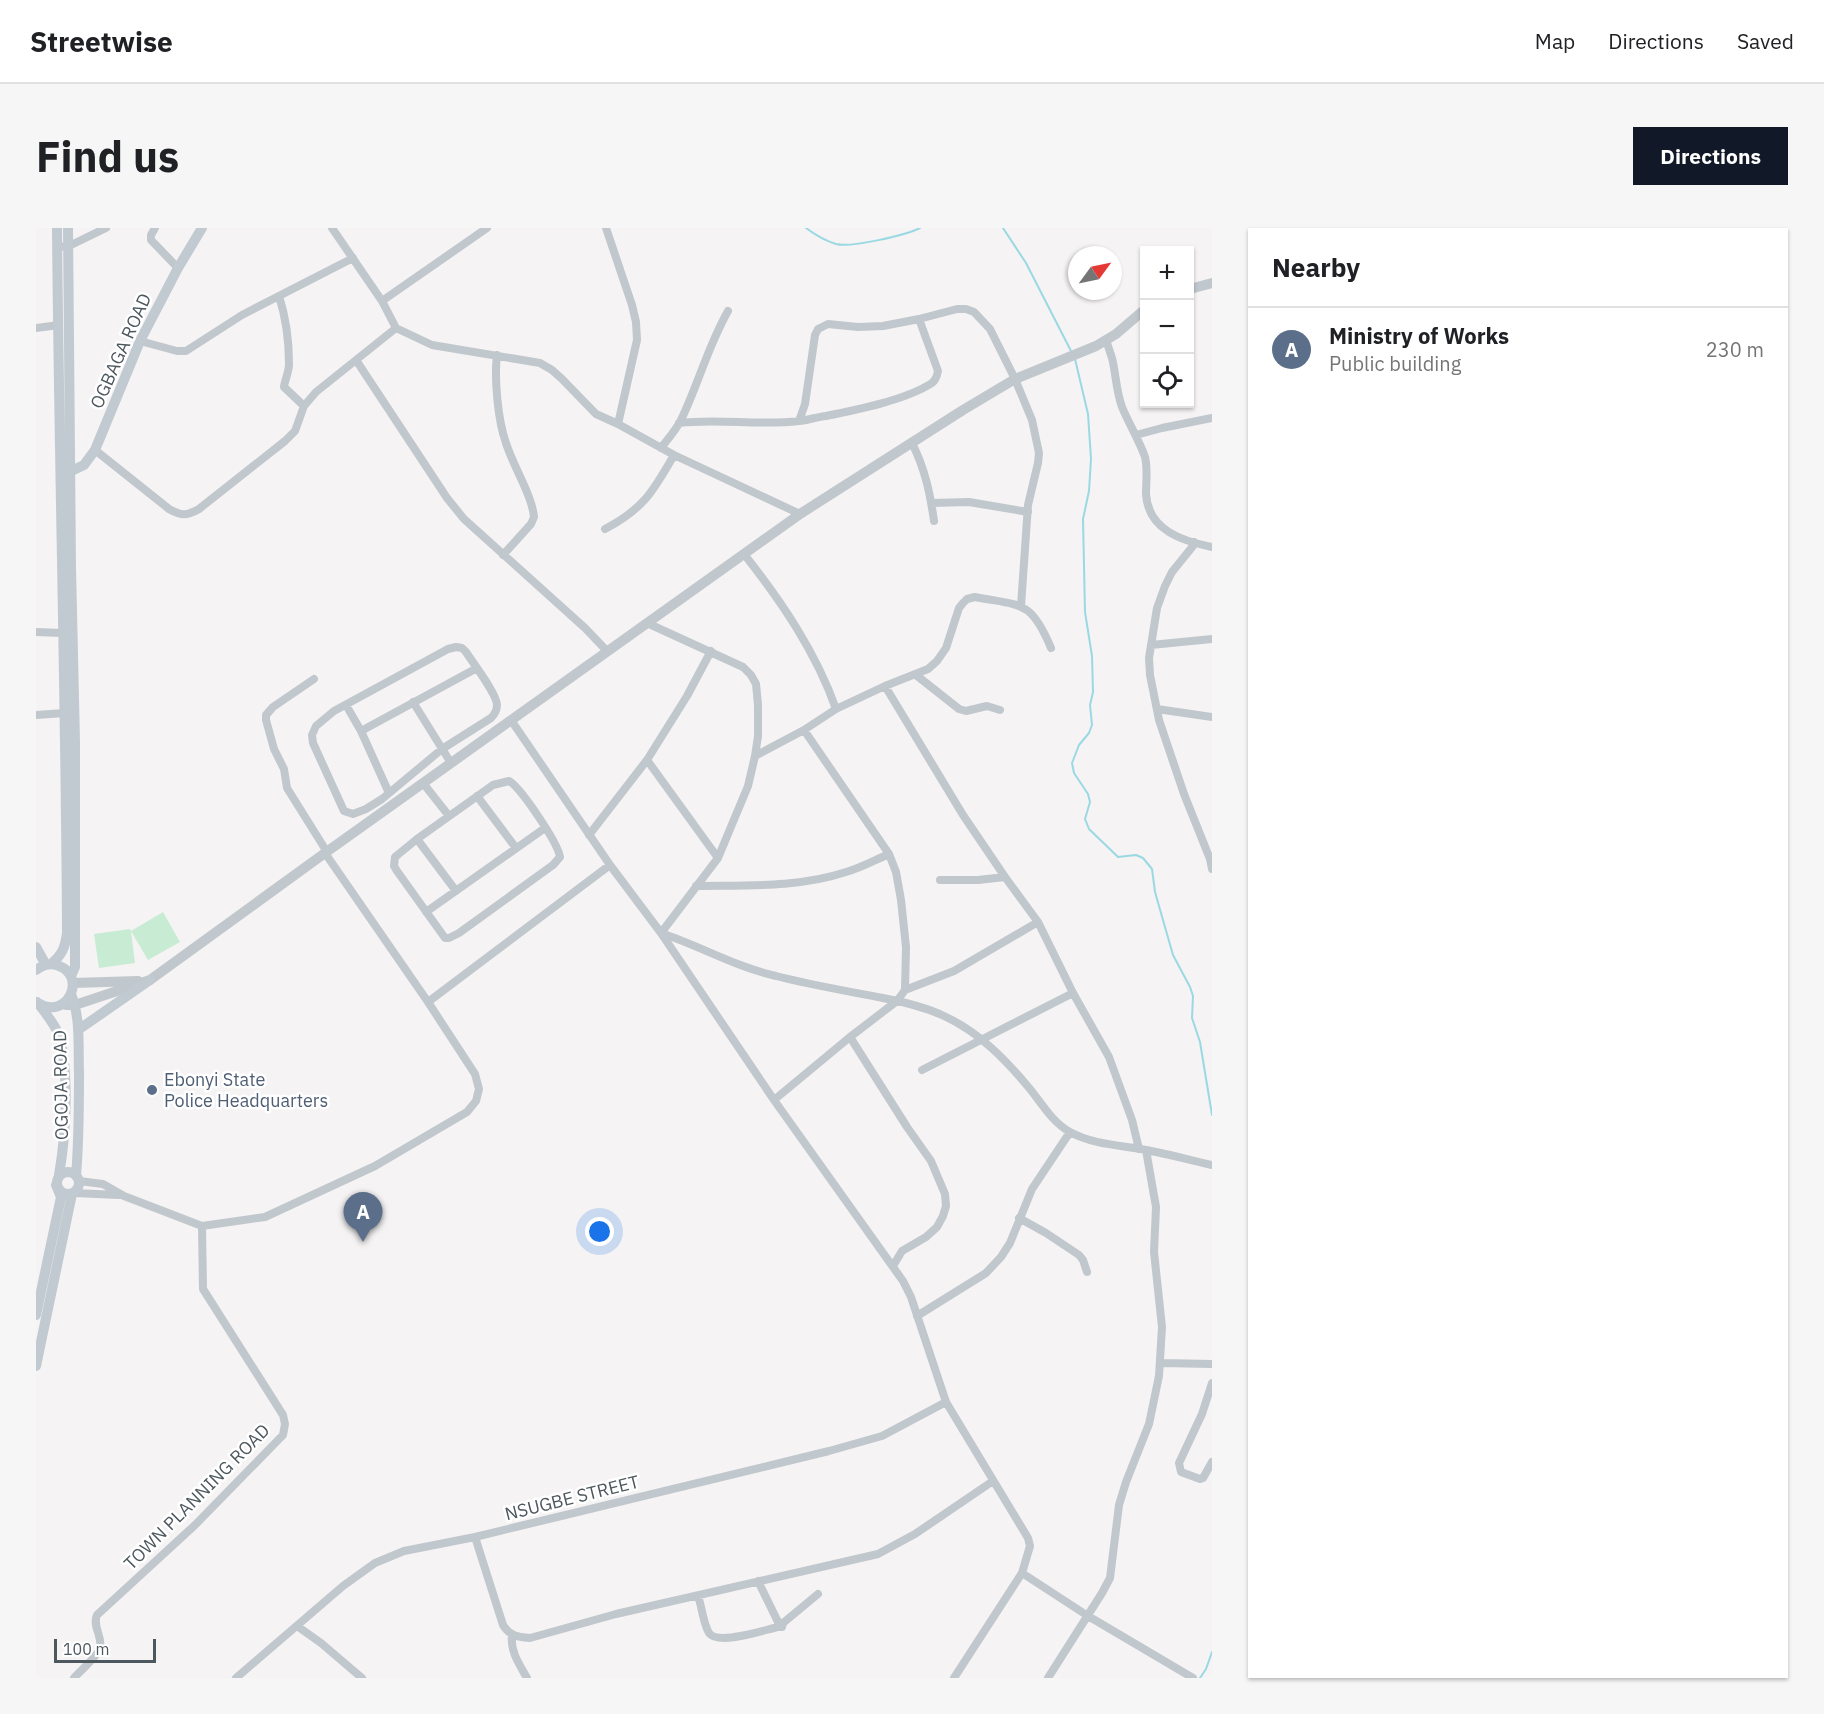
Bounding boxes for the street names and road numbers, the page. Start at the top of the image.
street label: OGBAGA ROAD [85,290,156,412]
street label: OGOJA ROAD [48,1030,73,1140]
street label: TOWN PLANNING ROAD [119,1419,274,1574]
street label: NSUGBE STREET [502,1470,641,1525]

